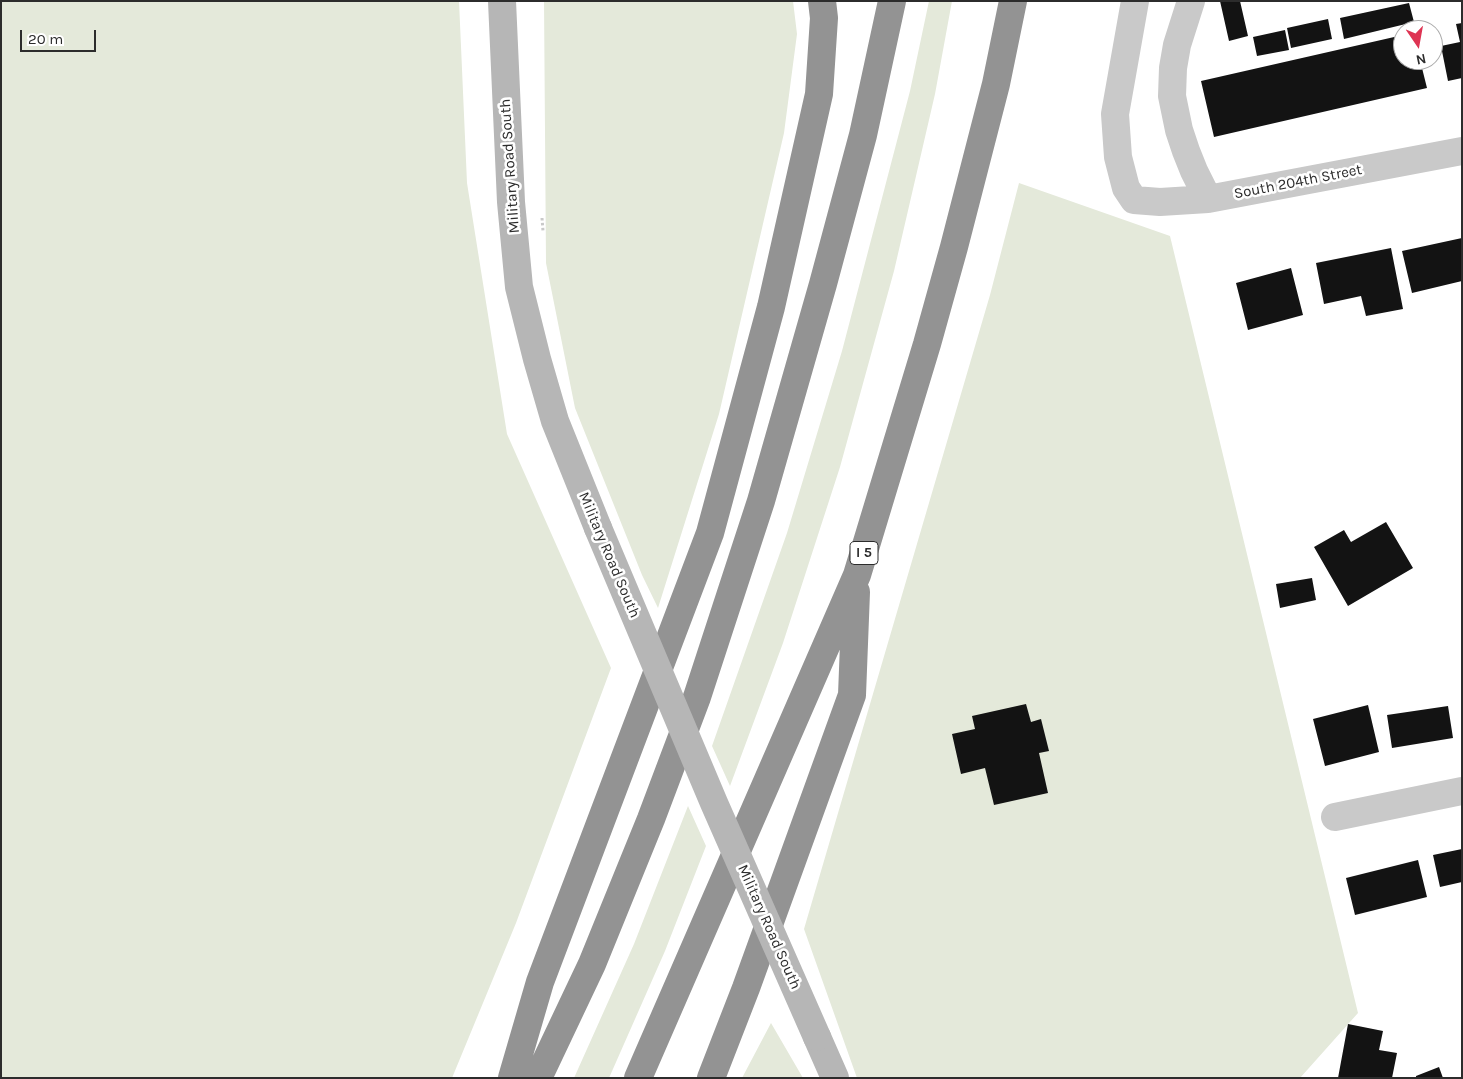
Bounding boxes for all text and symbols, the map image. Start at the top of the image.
scale bar [22,20,99,52]
north arrow [1393,20,1443,70]
text: 20 m [28,30,63,48]
text: N [1414,50,1428,69]
street label: Military Road South [496,98,524,234]
street label: South 204th Street [1232,161,1364,203]
street label: Military Road South [574,489,644,621]
road number: I 5 [850,542,878,564]
street label: Military Road South [733,862,805,992]

